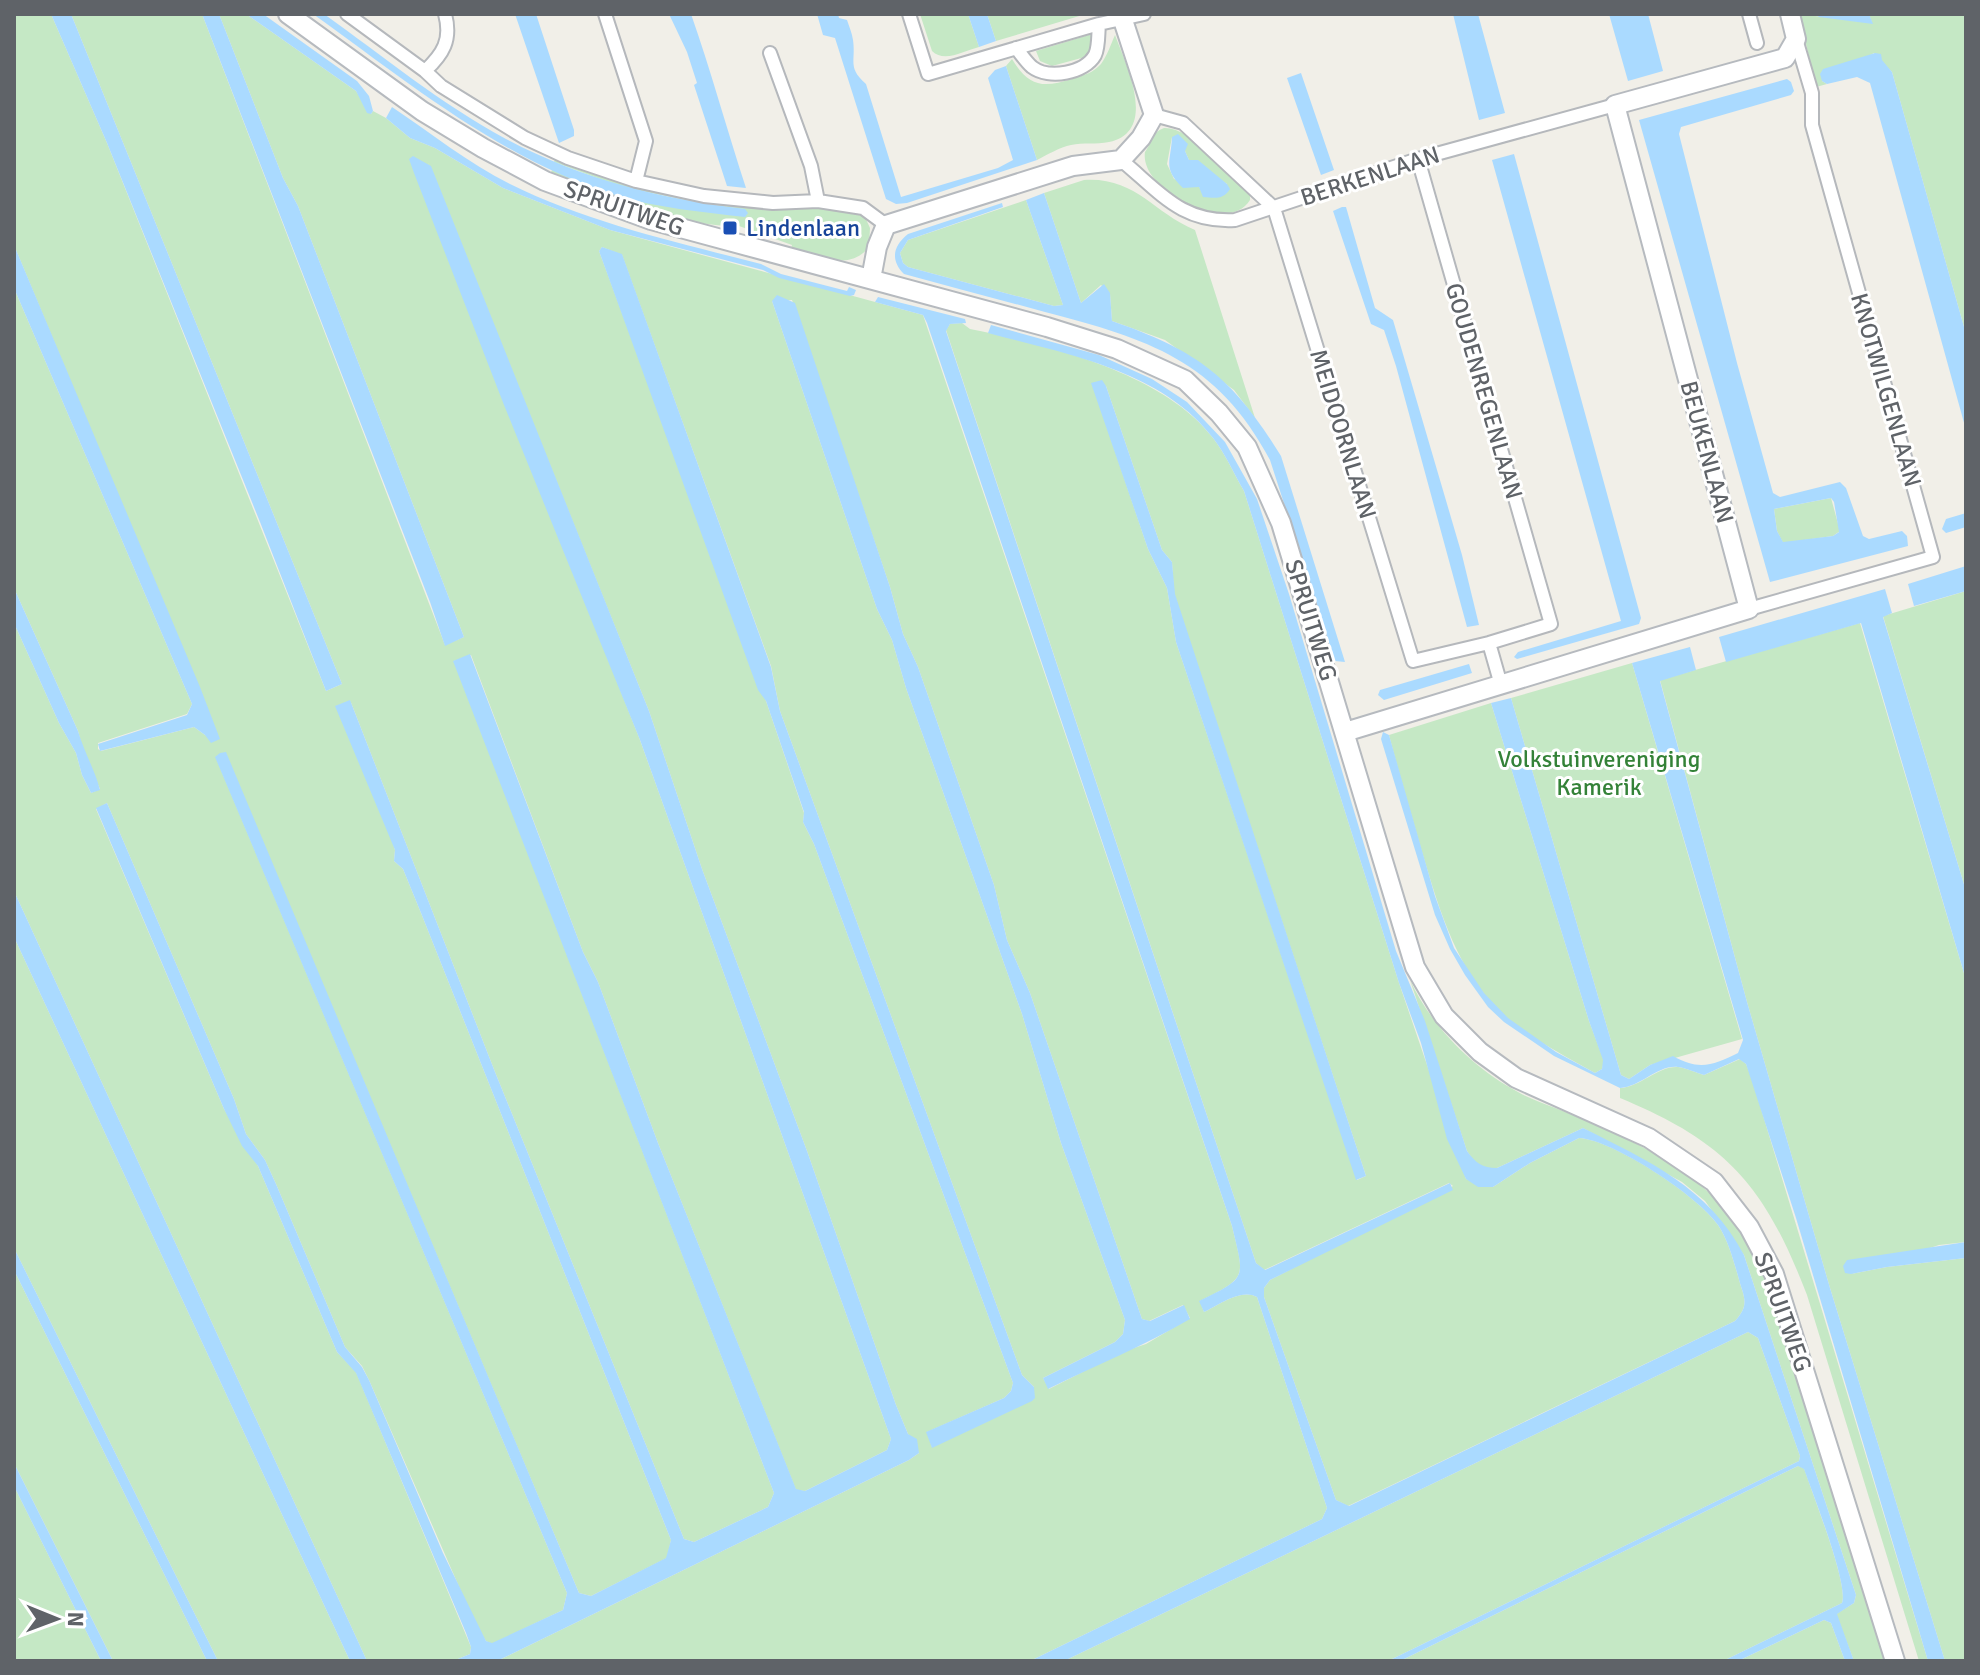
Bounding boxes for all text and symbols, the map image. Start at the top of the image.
street label: BERKENLAAN [1297,139,1443,213]
street label: SPRUITWEG [560,173,688,243]
place label: Lindenlaan [746,213,860,243]
marker: Lindenlaan [721,219,739,237]
street label: GOUDENREGENLAAN [1439,279,1529,503]
street label: KNOTWILGENLAAN [1844,290,1928,490]
street label: MEIDOORNLAAN [1303,346,1383,522]
street label: BEUKENLAAN [1674,377,1740,527]
street label: SPRUITWEG [1278,556,1344,684]
park label: Volkstuinvereniging Kamerik [1498,744,1700,802]
street label: SPRUITWEG [1747,1248,1819,1376]
north arrow [16,1579,96,1659]
text: N [62,1611,89,1627]

